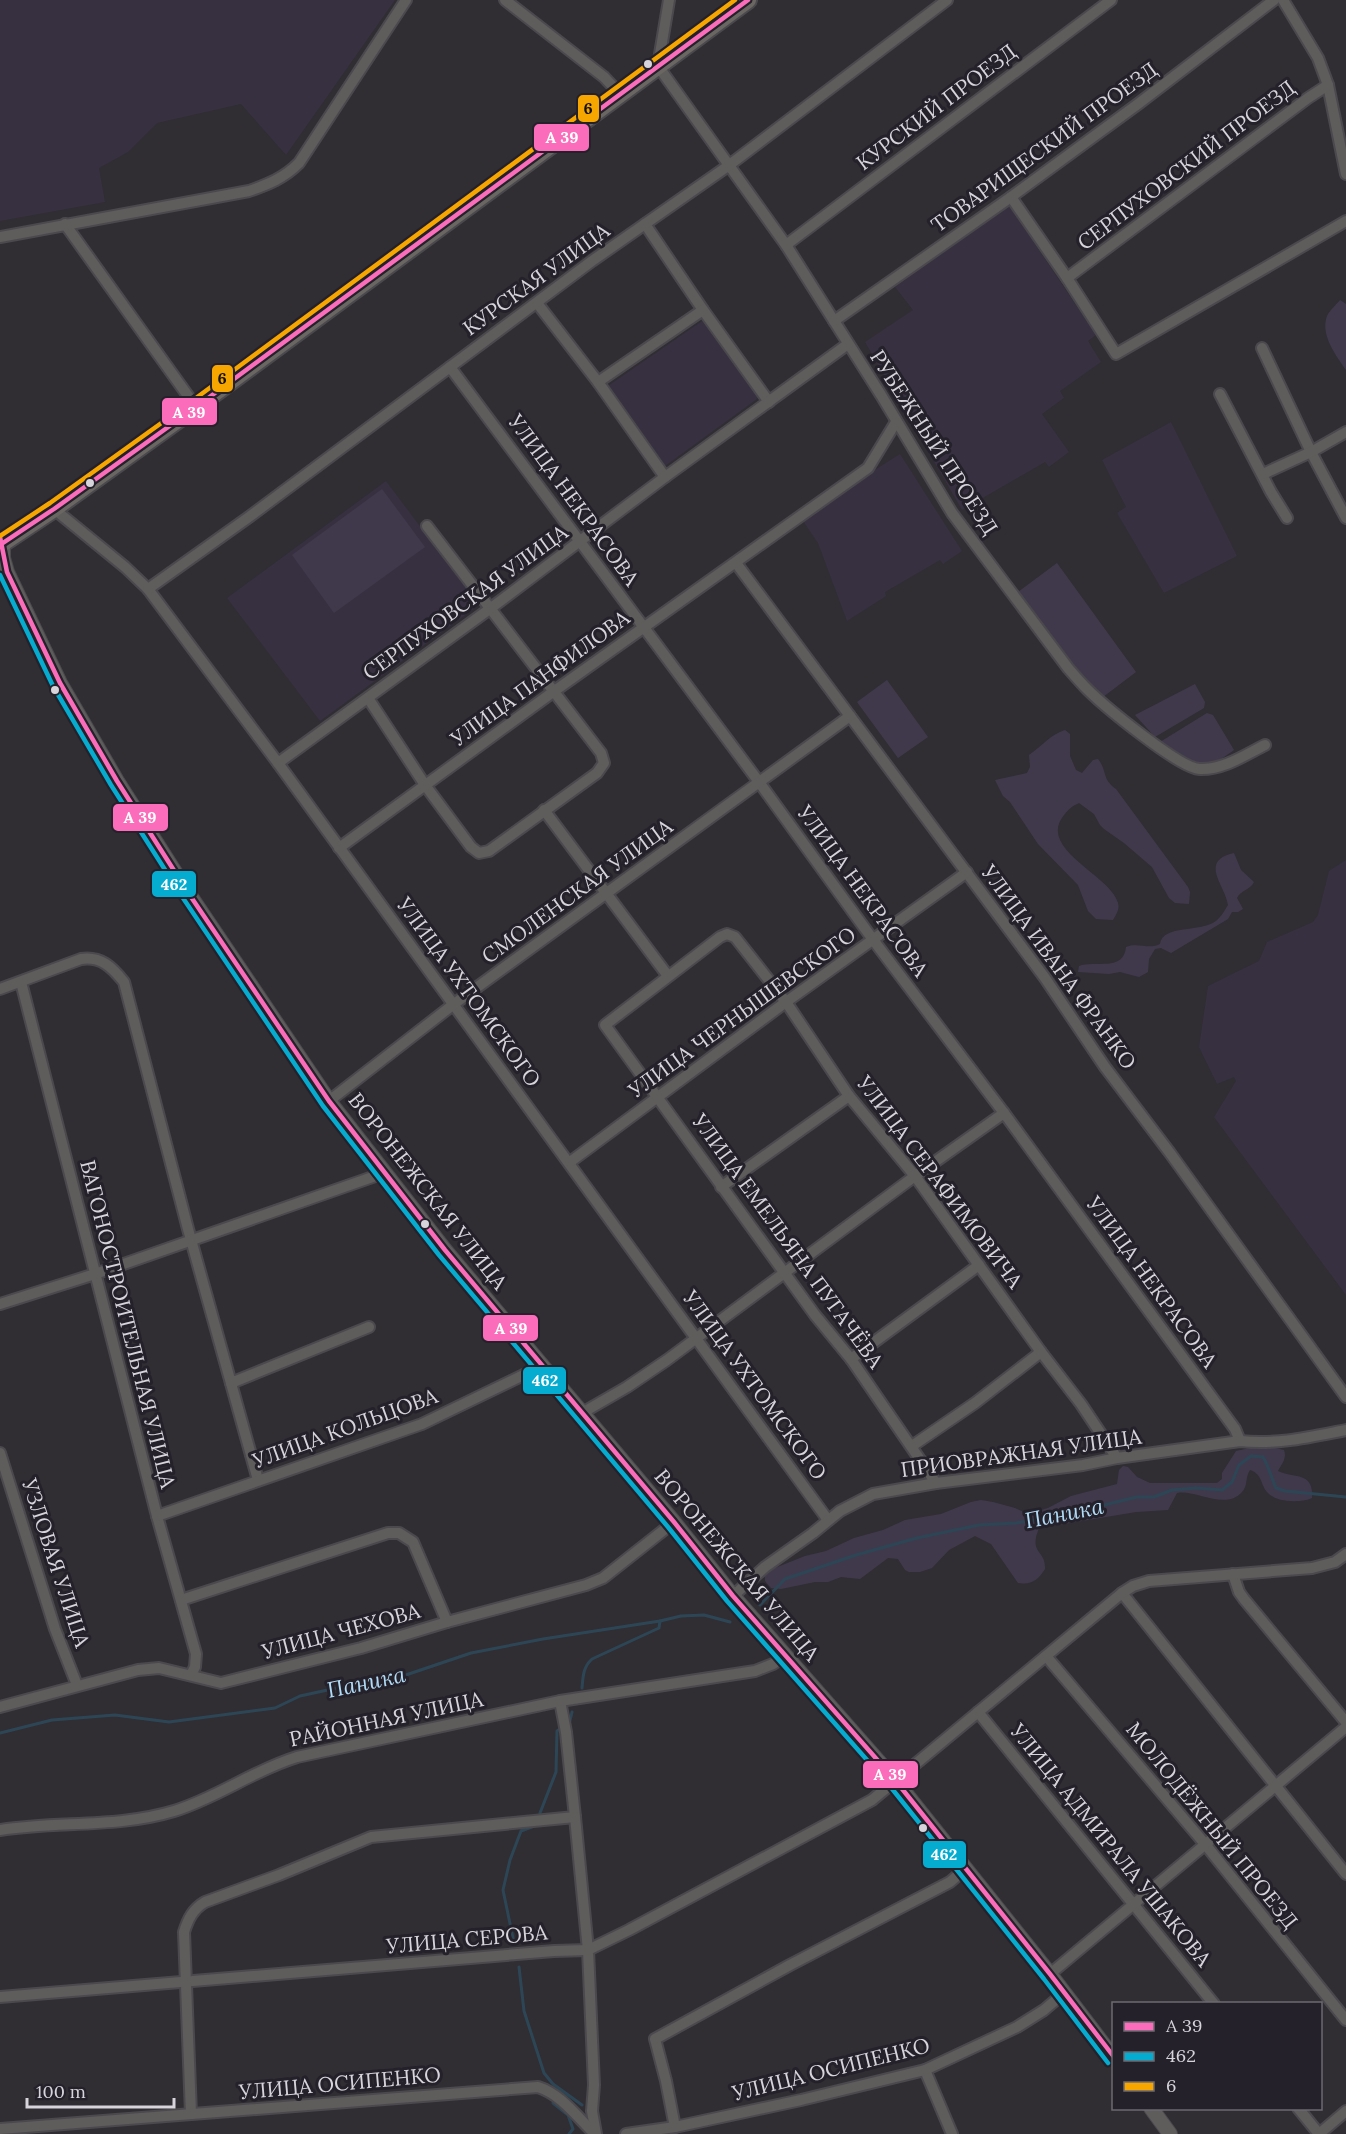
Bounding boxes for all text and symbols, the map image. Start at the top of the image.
street label: КУРСКИЙ ПРОЕЗД [851,38,1021,176]
street label: ТОВАРИЩЕСКИЙ ПРОЕЗД [926,56,1162,238]
unlabelled marker [642,58,654,70]
street label: СЕРПУХОВСКИЙ ПРОЕЗД [1072,74,1300,256]
line badge: 6 [577,94,600,123]
text: 6 [583,98,593,118]
line badge: А 39 [533,123,590,152]
text: А 39 [545,127,579,147]
street label: КУРСКАЯ УЛИЦА [457,216,615,341]
street label: РУБЕЖНЫЙ ПРОЕЗД [864,345,1004,539]
line badge: 6 [211,364,234,393]
text: 6 [217,368,227,388]
line badge: А 39 [161,397,218,426]
text: А 39 [172,402,206,422]
street label: УЛИЦА НЕКРАСОВА [502,408,646,592]
unlabelled marker [84,477,96,489]
street label: СЕРПУХОВСКАЯ УЛИЦА [357,518,574,686]
street label: УЛИЦА ПАНФИЛОВА [444,603,635,753]
unlabelled marker [49,684,61,696]
street label: УЛИЦА НЕКРАСОВА [791,799,935,983]
line badge: А 39 [112,803,169,832]
text: А 39 [123,807,157,827]
street label: СМОЛЕНСКАЯ УЛИЦА [476,812,678,969]
street label: УЛИЦА ИВАНА ФРАНКО [975,859,1142,1075]
line badge: 462 [151,870,197,898]
text: 462 [161,874,187,894]
street label: УЛИЦА УХТОМСКОГО [391,891,547,1092]
street label: УЛИЦА ЧЕРНЫШЕВСКОГО [622,920,861,1104]
street label: УЛИЦА СЕРАФИМОВИЧА [851,1070,1029,1294]
street label: ВОРОНЕЖСКАЯ УЛИЦА [343,1087,514,1296]
street label: УЛИЦА ЕМЕЛЬЯНА ПУГАЧЁВА [686,1108,890,1374]
street label: ВАГОНОСТРОИТЕЛЬНАЯ УЛИЦА [74,1157,182,1492]
street label: УЛИЦА НЕКРАСОВА [1080,1190,1224,1374]
unlabelled marker [419,1218,431,1230]
street label: УЛИЦА УХТОМСКОГО [677,1284,833,1485]
line badge: А 39 [482,1314,539,1342]
text: А 39 [494,1318,528,1338]
line badge: 462 [522,1366,567,1395]
text: 462 [532,1370,558,1390]
street label: УЛИЦА КОЛЬЦОВА [248,1382,442,1474]
street label: ПРИОВРАЖНАЯ УЛИЦА [899,1423,1144,1483]
street label: ВОРОНЕЖСКАЯ УЛИЦА [649,1463,826,1667]
street label: УЗЛОВАЯ УЛИЦА [16,1474,96,1651]
water label: Паника [1022,1491,1107,1534]
street label: УЛИЦА ЧЕХОВА [258,1597,424,1665]
water label: Паника [324,1660,409,1704]
street label: РАЙОННАЯ УЛИЦА [287,1685,486,1753]
street label: МОЛОДЁЖНЫЙ ПРОЕЗД [1120,1716,1304,1934]
street label: УЛИЦА АДМИРАЛА УШАКОВА [1004,1717,1218,1973]
line badge: А 39 [862,1760,919,1789]
text: А 39 [873,1764,907,1784]
unlabelled marker [917,1822,929,1834]
line badge: 462 [922,1840,967,1869]
text: 462 [931,1844,957,1864]
street label: УЛИЦА СЕРОВА [384,1918,550,1960]
legend [1112,2002,1322,2110]
text: А 39 [1165,2014,1202,2037]
street label: УЛИЦА ОСИПЕНКО [729,2031,932,2107]
text: 462 [1166,2044,1196,2067]
street label: УЛИЦА ОСИПЕНКО [237,2061,442,2105]
scale bar [27,2071,174,2109]
text: 6 [1166,2074,1176,2097]
text: 100 m [36,2080,86,2103]

